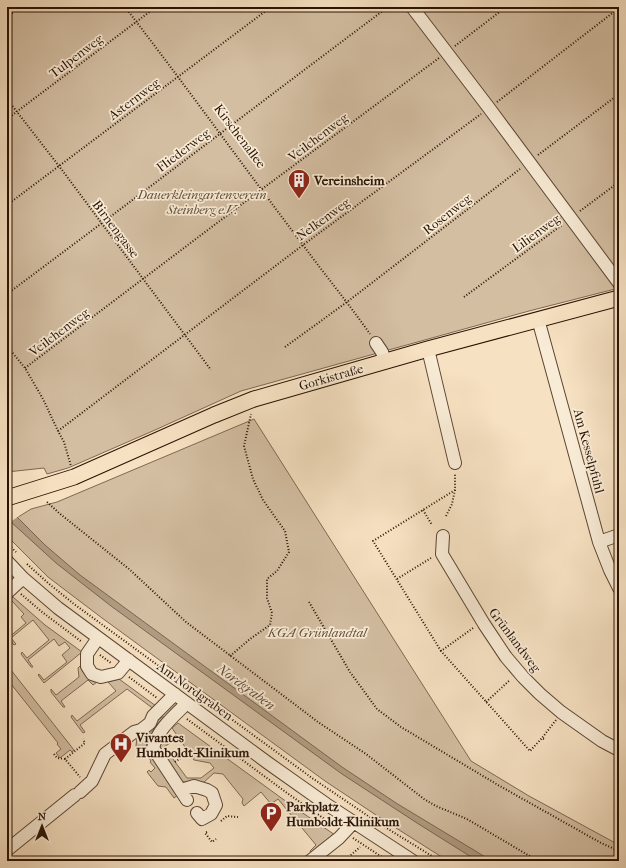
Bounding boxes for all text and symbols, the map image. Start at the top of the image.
street label: Tulpenweg [46,30,107,81]
street label: Asternweg [105,74,163,124]
street label: Kirschenallee [211,101,269,172]
street label: Veilchenweg [284,109,352,165]
street label: Fliederweg [153,124,213,175]
building icon: Vereinsheim [286,167,312,200]
place label: Vereinsheim [313,173,385,188]
park label: Dauerkleingartenverein Steinberg e.V. [137,187,266,217]
street label: Rosenweg [420,190,475,238]
street label: Nelkenweg [293,194,354,243]
street label: Birnengasse [89,197,143,261]
street label: Lilienweg [509,210,564,255]
street label: Veilchenweg [25,304,93,360]
street label: Gorkistraße [297,361,365,393]
street label: Am Kesselpfuhl [570,406,608,495]
street label: Grünlandweg [486,605,545,676]
park label: KGA Grünlandtal [267,625,368,640]
street label: Am Nordgraben [153,658,236,724]
water label: Nordgraben [213,660,278,714]
place label: Vivantes Humboldt-Klinikum [135,730,249,760]
hospital icon: Vivantes Humboldt-Klinikum [108,731,134,764]
place label: Parkplatz Humboldt-Klinikum [286,799,399,829]
parking icon: Parkplatz Humboldt-Klinikum [258,800,284,833]
north arrow [22,806,62,846]
text: N [38,810,47,823]

